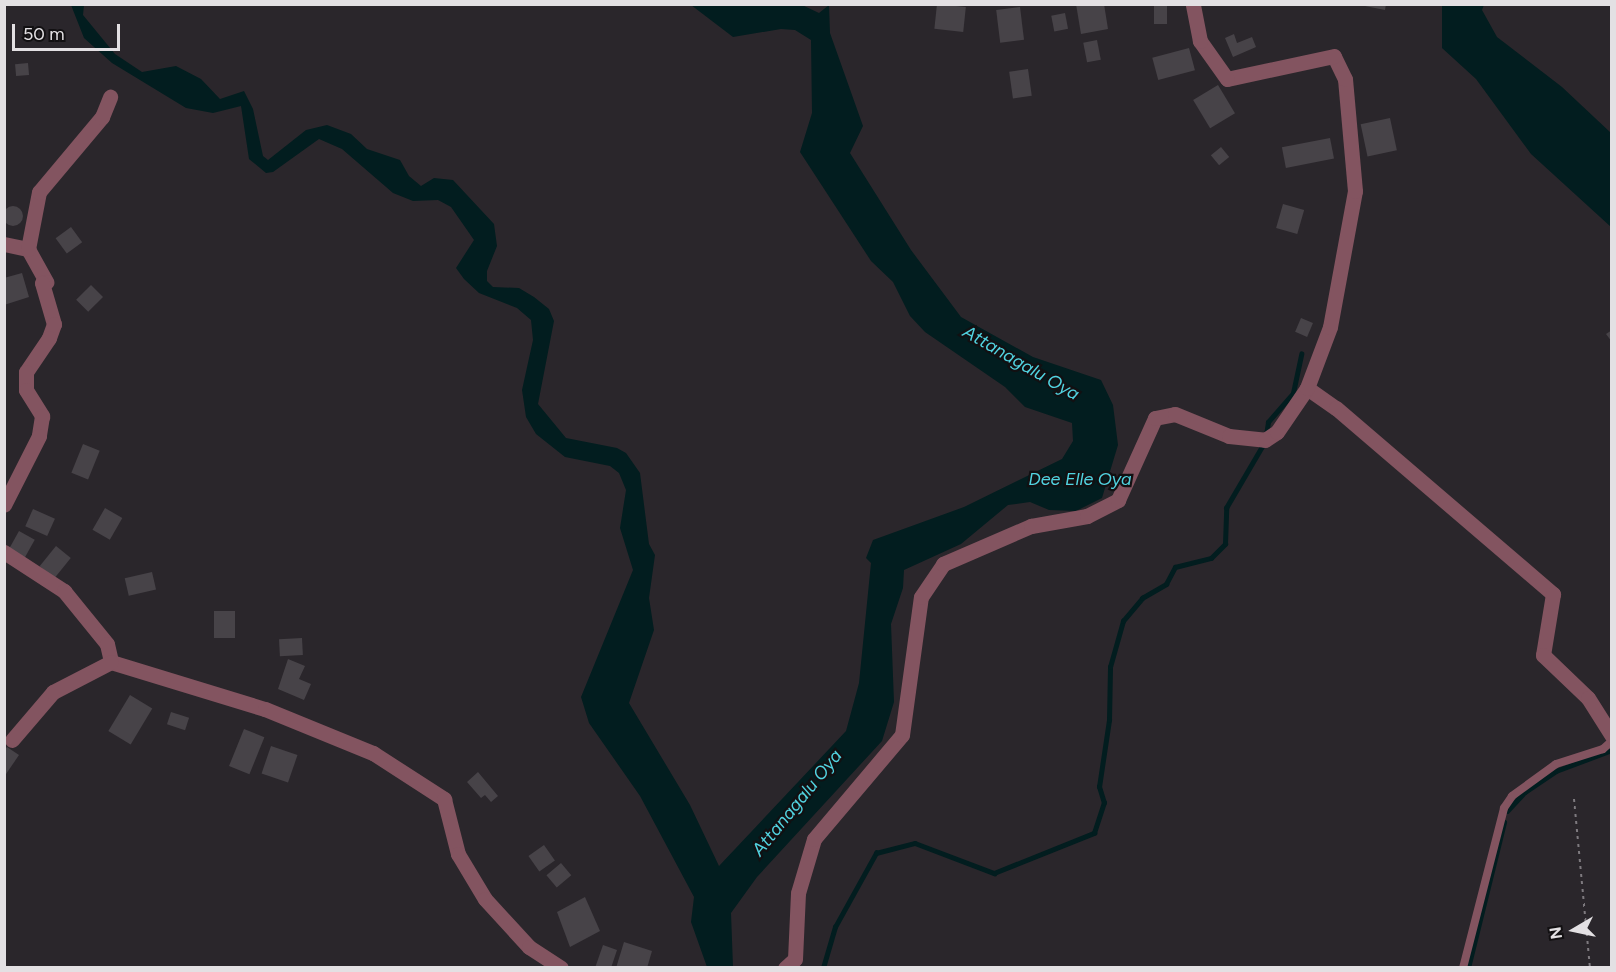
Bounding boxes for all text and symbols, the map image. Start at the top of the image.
scale bar [15,12,123,50]
text: 50 m [23,23,65,45]
water label: Attanagalu Oya [959,321,1083,405]
water label: Dee Elle Oya [1028,468,1132,490]
water label: Attanagalu Oya [747,745,847,861]
north arrow [1544,900,1604,960]
text: N [1545,925,1566,940]

